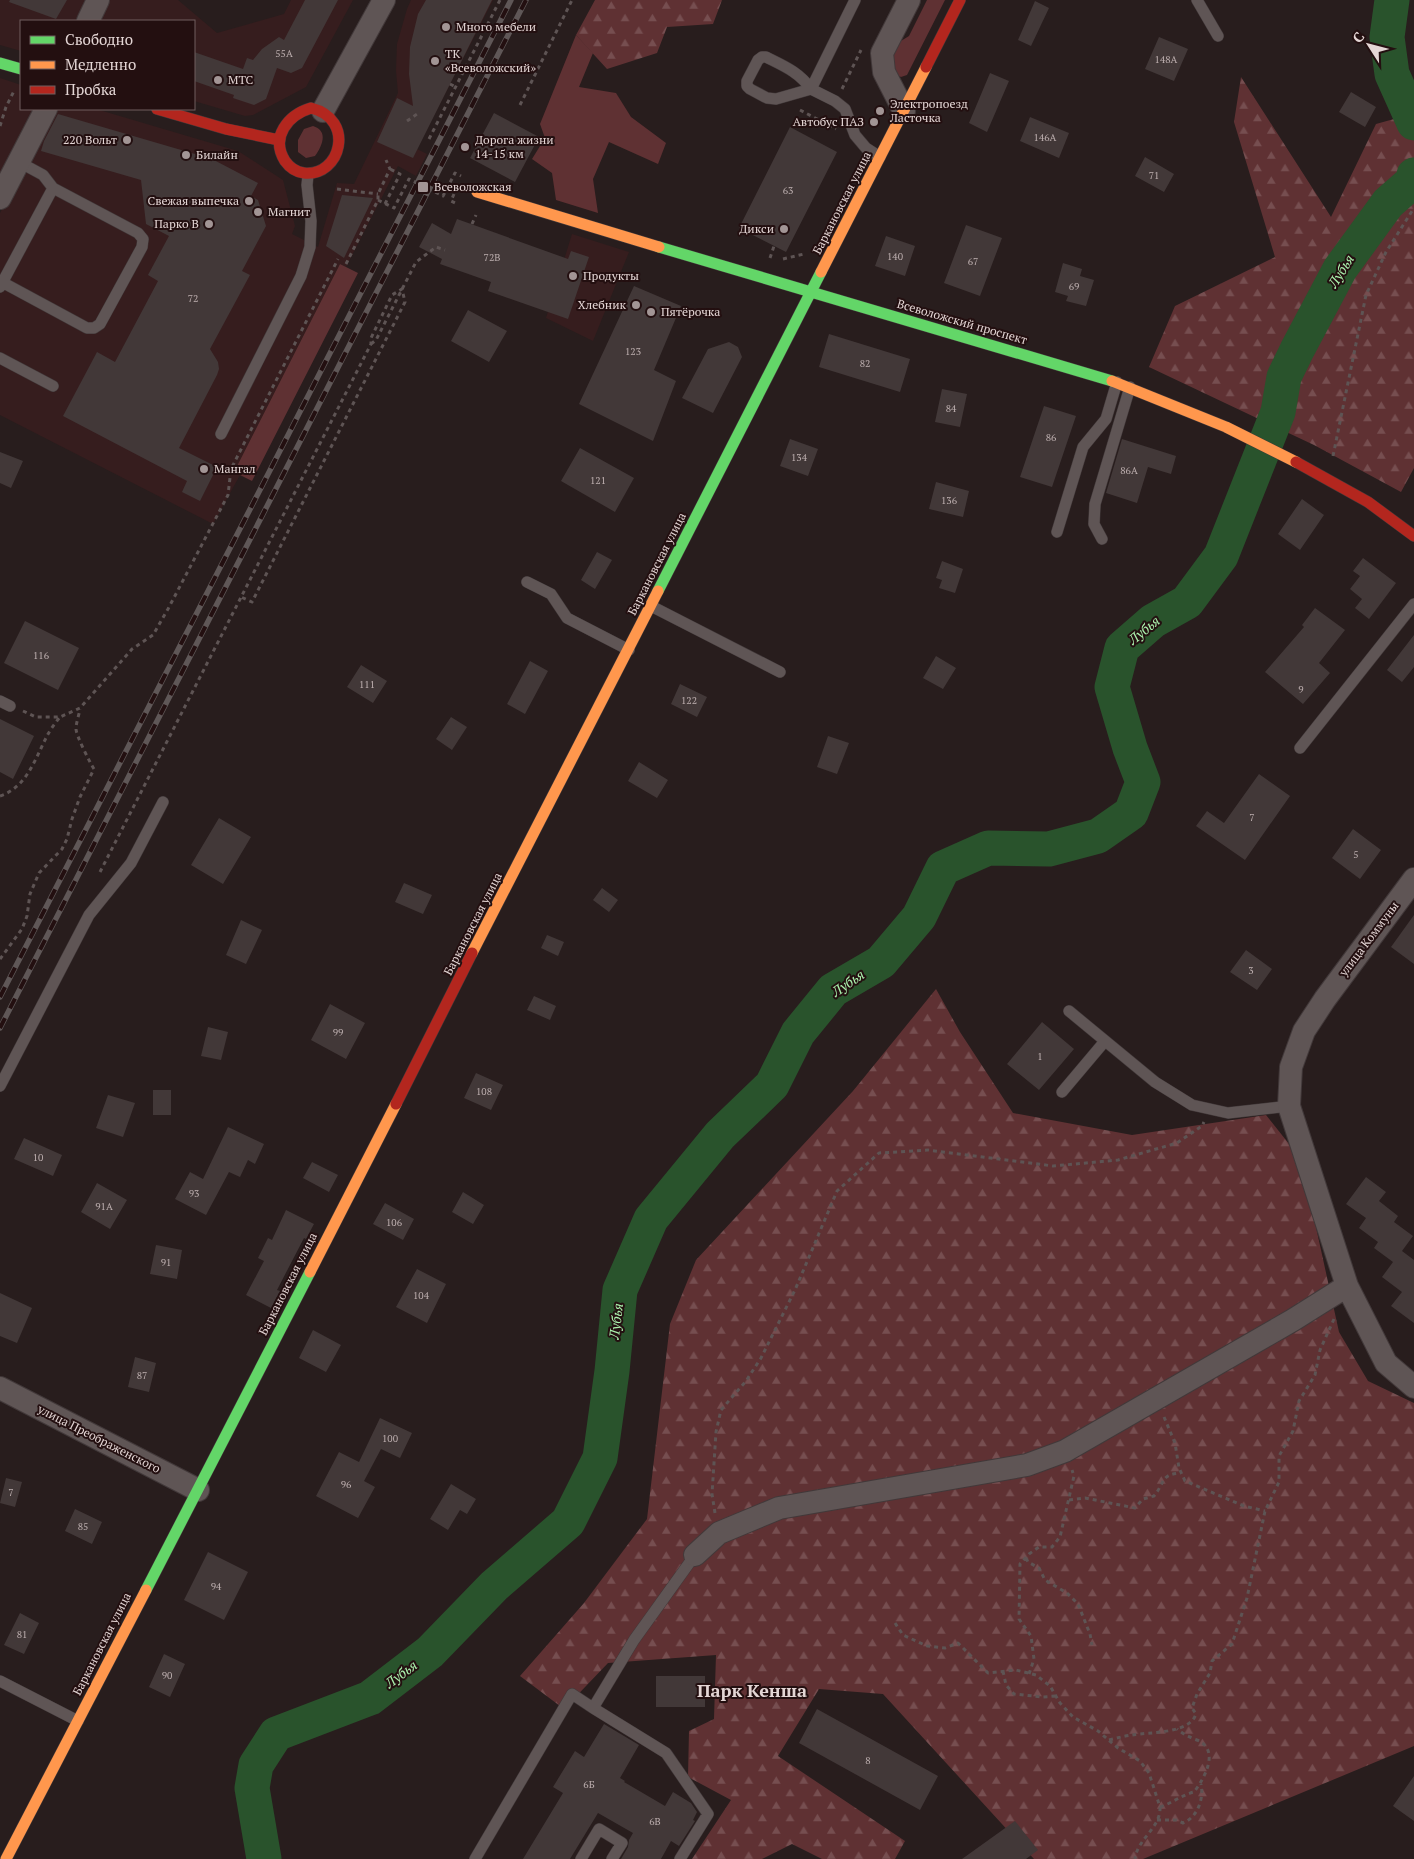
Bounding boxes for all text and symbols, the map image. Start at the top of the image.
place label: Много мебели [456,19,536,34]
legend [20,20,195,110]
north arrow [1344,20,1394,70]
marker: Много мебели [440,21,452,33]
text: С [1348,28,1368,46]
text: Свободно [65,29,133,49]
place label: ТК «Всеволожский» [445,46,536,75]
house number: 55А [275,47,293,60]
house number: 148А [1155,53,1178,66]
text: Медленно [65,54,136,74]
marker: ТК «Всеволожский» [429,55,441,67]
place label: МТС [228,72,254,87]
marker: МТС [212,74,224,86]
text: Пробка [65,79,117,99]
place label: Электропоезд Ласточка [889,96,968,125]
marker: Электропоезд Ласточка [874,105,886,117]
place label: Автобус ПАЗ [793,114,864,129]
marker: Автобус ПАЗ [868,116,880,128]
house number: 146А [1034,131,1057,144]
place label: 220 Вольт [63,132,117,147]
place label: Дорога жизни 14-15 км [475,132,554,161]
marker: 220 Вольт [121,134,133,146]
marker: Дорога жизни 14-15 км [459,141,471,153]
place label: Билайн [196,147,238,162]
marker: Билайн [180,149,192,161]
street label: Баркановская улица [809,149,874,257]
house number: 71 [1149,169,1159,182]
place label: Всеволожская [434,179,512,194]
marker: Всеволожская [416,180,430,194]
house number: 63 [783,184,793,197]
place label: Свежая выпечка [147,193,239,208]
marker: Свежая выпечка [243,195,255,207]
place label: Магнит [268,204,310,219]
marker: Магнит [252,206,264,218]
place label: Парко В [154,216,199,231]
marker: Парко В [203,218,215,230]
place label: Дикси [739,221,774,236]
marker: Дикси [778,223,790,235]
house number: 140 [887,250,903,263]
water label: Лубья [1322,250,1358,292]
house number: 72В [484,251,500,264]
house number: 67 [968,255,978,268]
place label: Продукты [583,268,639,283]
marker: Продукты [567,270,579,282]
house number: 69 [1069,280,1079,293]
house number: 72 [188,292,198,305]
street label: Всеволожский проспект [895,296,1029,347]
place label: Хлебник [578,297,627,312]
marker: Хлебник [630,299,642,311]
place label: Пятёрочка [661,304,720,319]
marker: Пятёрочка [645,306,657,318]
house number: 123 [625,345,641,358]
house number: 82 [860,357,870,370]
house number: 84 [946,402,957,415]
house number: 86 [1046,431,1057,444]
house number: 134 [791,451,808,464]
place label: Мангал [214,461,256,476]
marker: Мангал [198,463,210,475]
house number: 86А [1120,464,1138,477]
house number: 121 [590,474,606,487]
house number: 136 [941,494,958,507]
street label: Баркановская улица [624,510,689,618]
water label: Лубья [1123,611,1164,649]
house number: 116 [33,649,50,662]
house number: 111 [359,678,375,691]
house number: 9 [1298,683,1304,696]
house number: 122 [681,694,697,707]
house number: 7 [1249,811,1255,824]
house number: 5 [1353,848,1359,861]
street label: Баркановская улица [440,870,505,978]
street label: улица Коммуны [1335,898,1402,980]
house number: 3 [1248,964,1254,977]
water label: Лубья [827,965,868,1001]
house number: 99 [333,1026,343,1039]
house number: 1 [1037,1050,1043,1063]
house number: 108 [476,1085,492,1098]
house number: 10 [33,1151,43,1164]
house number: 93 [189,1187,199,1200]
house number: 91А [95,1200,113,1213]
house number: 106 [386,1216,403,1229]
street label: Баркановская улица [255,1230,320,1338]
house number: 91 [161,1256,171,1269]
house number: 104 [413,1289,430,1302]
water label: Лубья [604,1302,627,1341]
house number: 87 [137,1369,147,1382]
street label: улица Преображенского [34,1401,163,1476]
house number: 100 [382,1432,398,1445]
house number: 96 [341,1478,352,1491]
house number: 7 [8,1486,14,1499]
house number: 85 [78,1520,88,1533]
house number: 94 [211,1580,222,1593]
street label: Баркановская улица [69,1590,134,1698]
house number: 81 [17,1628,27,1641]
water label: Лубья [380,1655,421,1693]
house number: 90 [162,1669,172,1682]
district label: Парк Кенша [697,1678,807,1702]
house number: 8 [865,1754,871,1767]
house number: 6Б [583,1778,595,1791]
house number: 6В [649,1815,661,1828]

